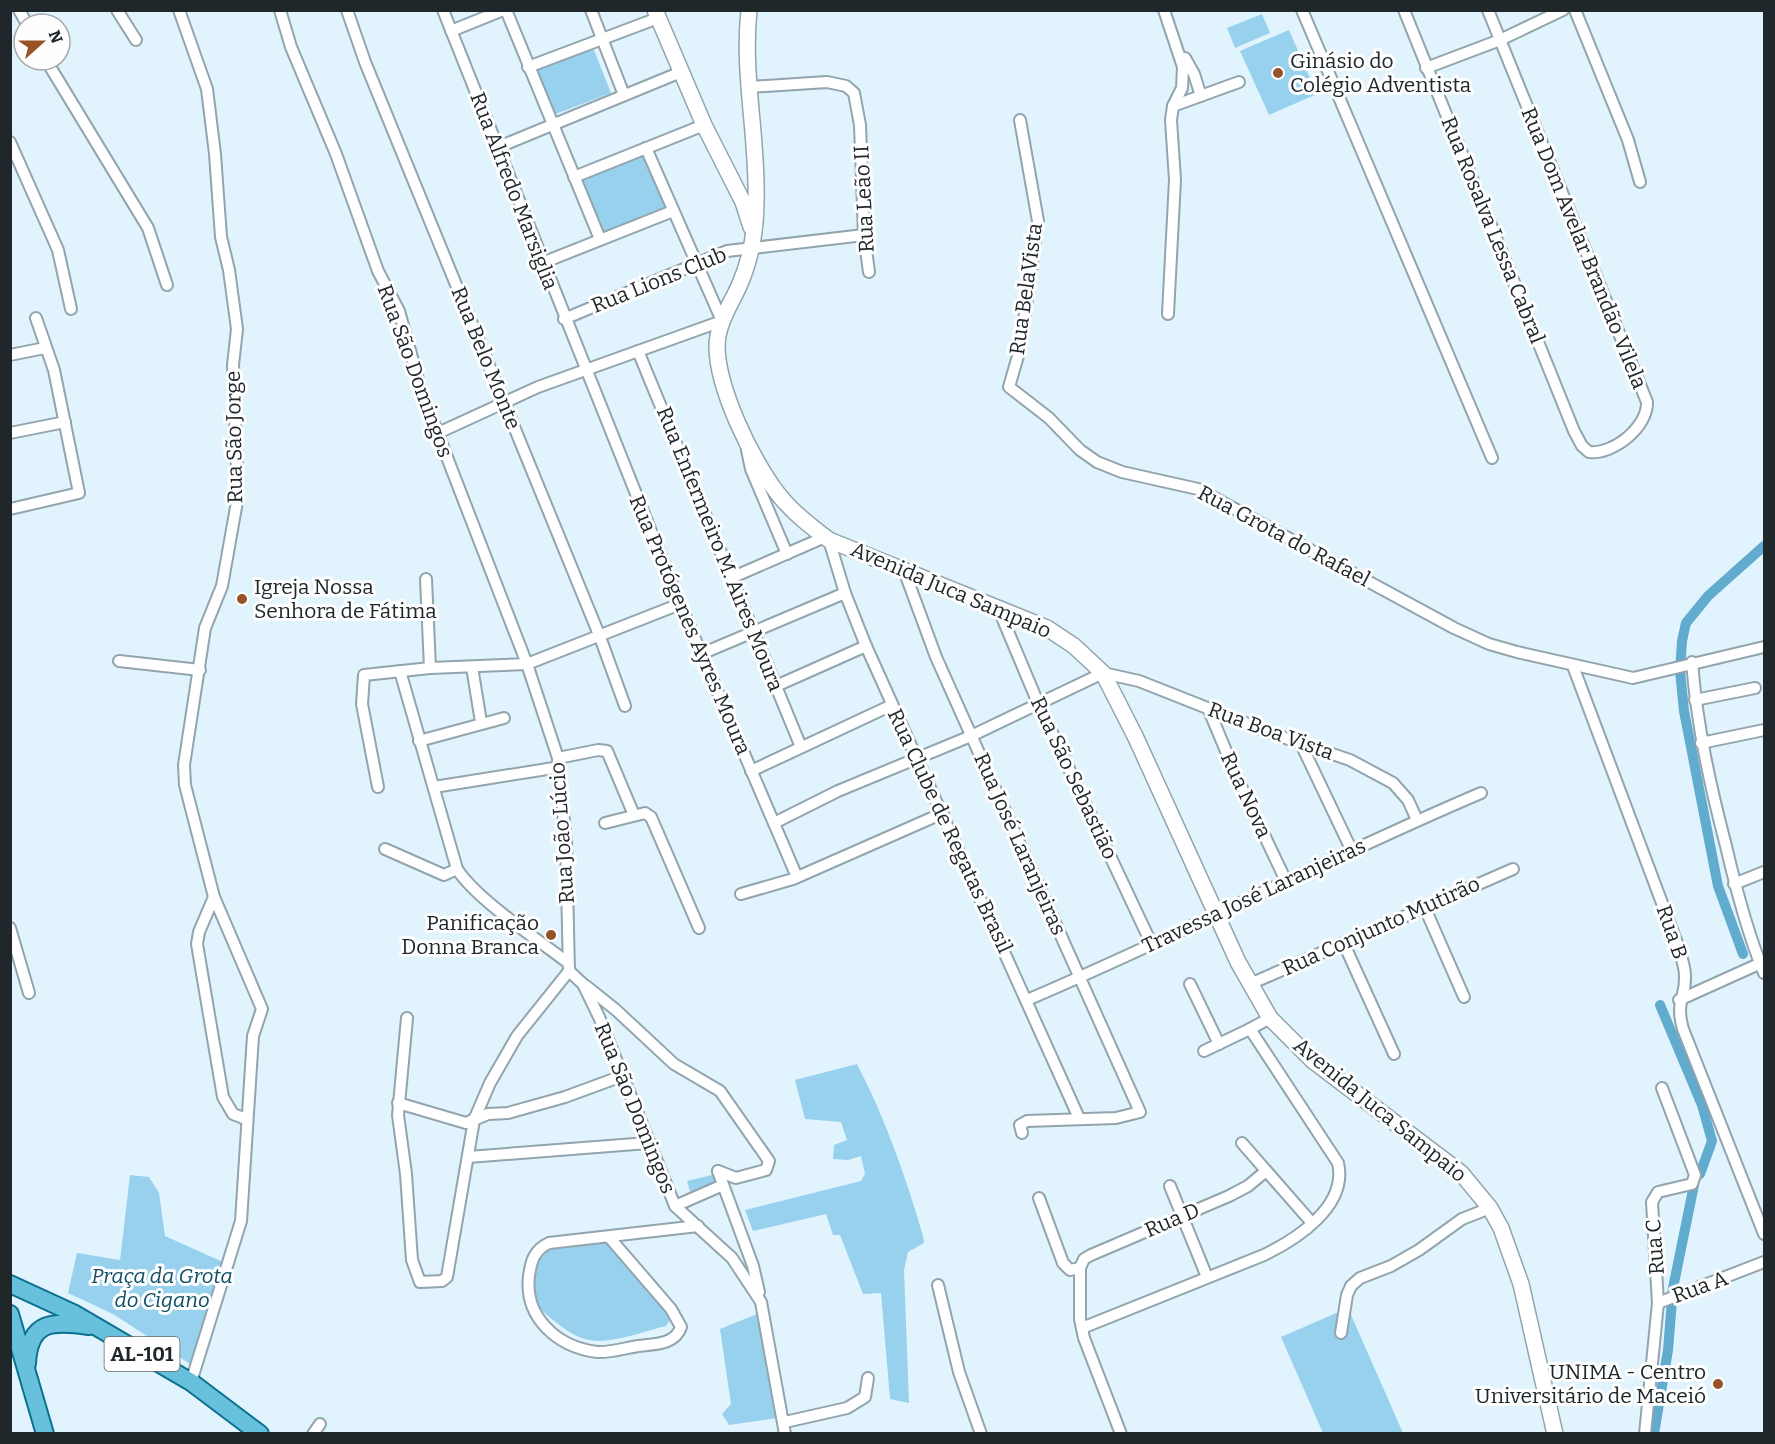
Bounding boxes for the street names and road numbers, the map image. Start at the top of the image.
street label: Rua Alfredo Marsiglia [464,89,564,294]
street label: Rua Dom Avelar Brandão Vilela [1516,103,1653,393]
street label: Rua Rosalva Lessa Cabral [1435,113,1551,347]
street label: Rua Leão II [848,145,880,253]
street label: Rua BelaVista [1004,221,1048,357]
street label: Rua Lions Club [588,241,730,319]
street label: Rua São Domingos [372,281,458,461]
street label: Rua Belo Monte [446,283,526,433]
street label: Rua São Jorge [220,370,248,504]
street label: Rua Enfermeiro M. Aires Moura [651,403,789,696]
street label: Rua Grota do Rafael [1193,480,1375,592]
street label: Rua Protógenes Ayres Moura [623,491,757,759]
street label: Avenida Juca Sampaio [847,536,1055,644]
street label: Rua São Sebastião [1025,692,1123,864]
street label: Rua Boa Vista [1205,696,1338,766]
street label: Rua Clube de Regatas Brasil [882,705,1018,957]
street label: Rua Nova [1215,748,1277,843]
street label: Rua José Laranjeiras [968,749,1072,939]
street label: Rua João Lúcio [544,761,580,905]
street label: Travessa José Laranjeiras [1138,833,1370,959]
street label: Rua Conjunto Mutirão [1278,871,1484,981]
street label: Rua B [1651,901,1693,963]
street label: Rua São Domingos [589,1019,681,1197]
street label: Avenida Juca Sampaio [1288,1032,1472,1188]
street label: Rua D [1141,1197,1203,1243]
street label: Rua C [1640,1218,1670,1276]
street label: Rua A [1669,1265,1731,1309]
road number: AL-101 [104,1337,180,1371]

